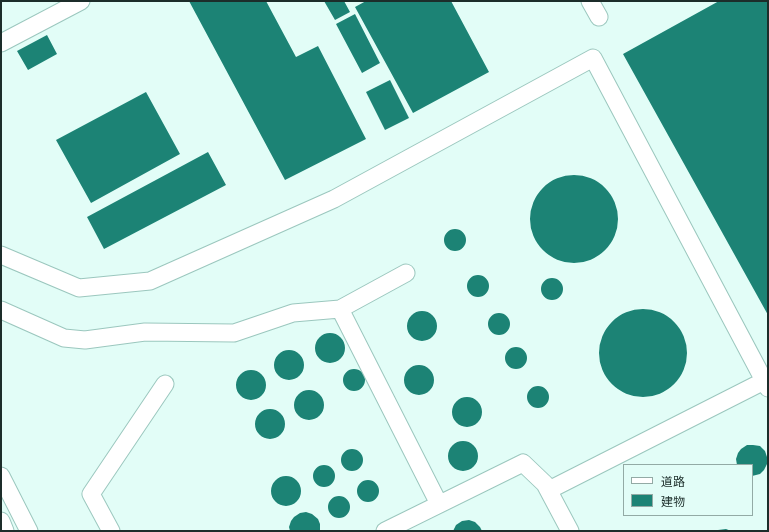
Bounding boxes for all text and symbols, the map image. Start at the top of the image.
legend [623,464,753,516]
text: 道路 [661,474,685,489]
text: 建物 [661,494,685,509]

